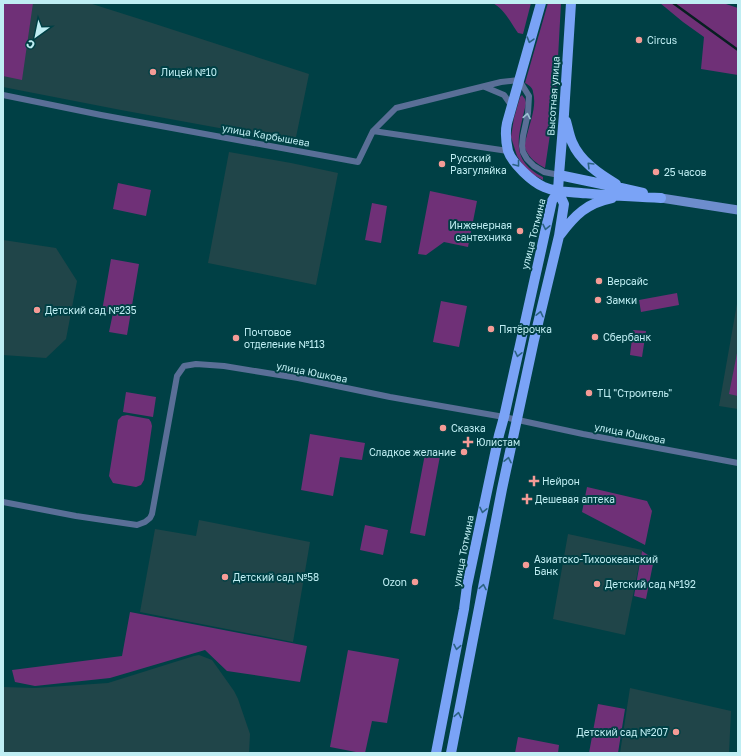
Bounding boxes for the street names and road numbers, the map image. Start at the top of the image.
street label: Высотная улица [544,56,562,136]
street label: улица Карбышева [221,121,311,149]
street label: улица Тотмина [518,197,548,271]
street label: улица Юшкова [275,359,349,385]
street label: улица Юшкова [593,420,667,446]
street label: улица Тотмина [450,514,476,588]

